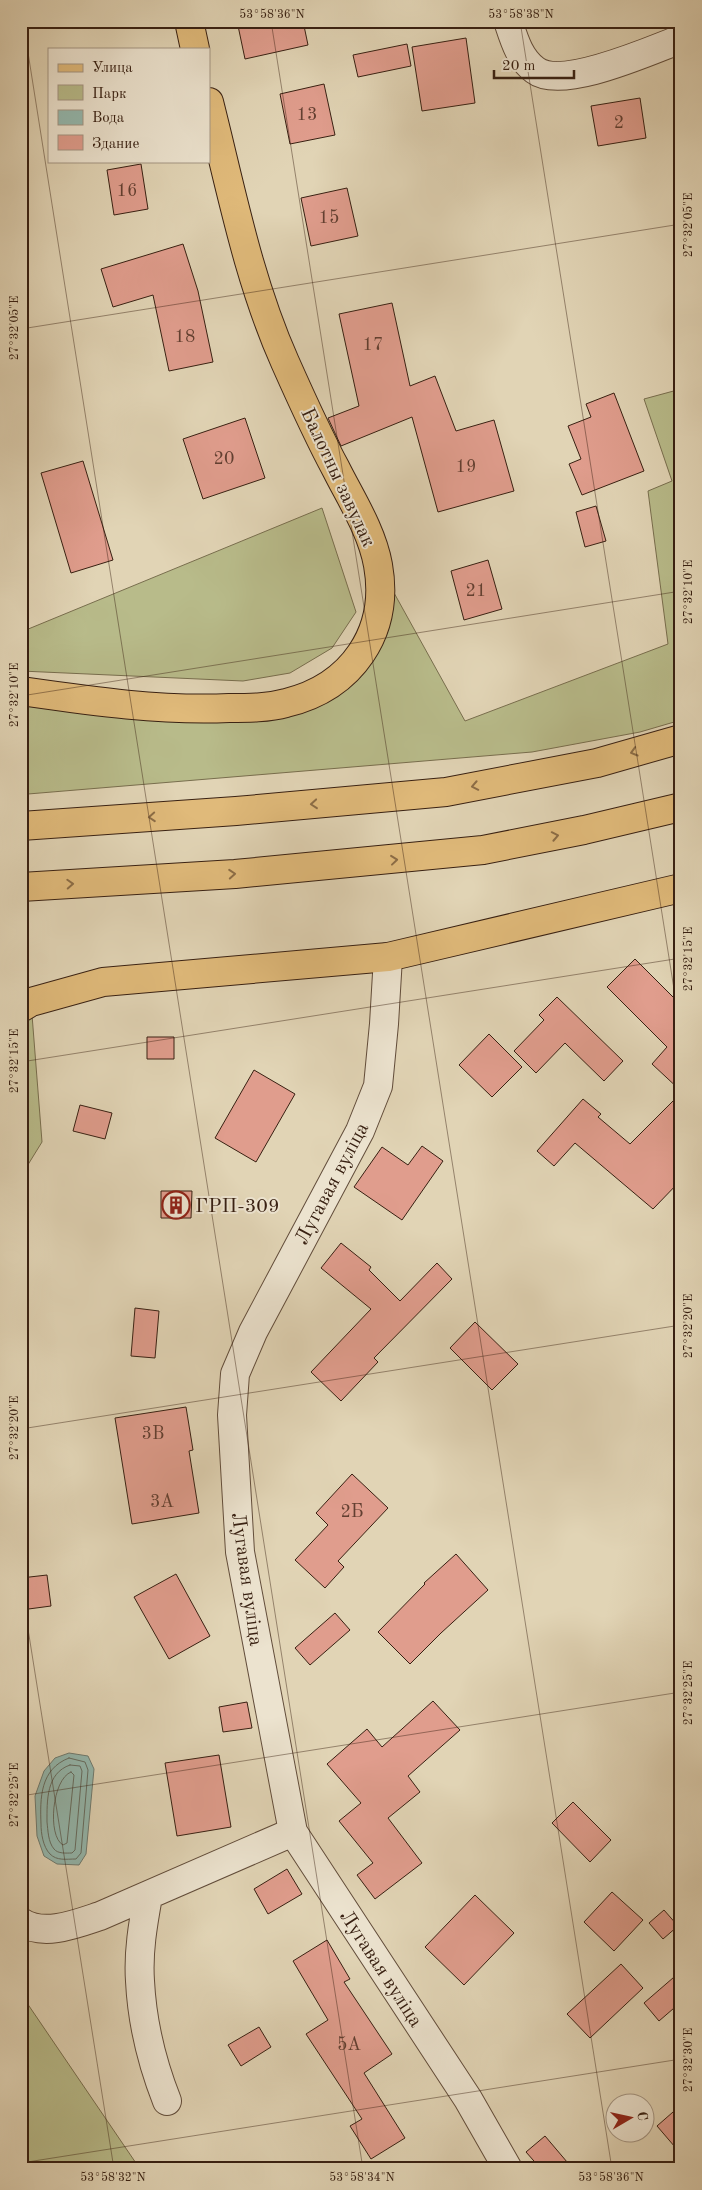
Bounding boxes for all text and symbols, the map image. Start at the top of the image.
text: 53°58'36"N [239,8,305,21]
text: 53°58'38"N [488,8,554,21]
legend [48,48,210,162]
scale bar [494,48,574,80]
text: 20 m [502,59,536,74]
text: Улица [92,61,133,76]
text: Парк [92,87,127,102]
house number: 13 [297,106,317,124]
text: Вода [92,111,125,126]
house number: 2 [614,114,624,132]
text: Здание [92,137,139,152]
house number: 16 [117,182,137,200]
text: 27°32'05"E [682,193,695,257]
house number: 15 [319,209,339,227]
text: 27°32'05"E [8,296,21,360]
house number: 18 [175,328,195,346]
house number: 17 [363,336,383,354]
street label: Балотны завулак [296,405,378,550]
house number: 20 [214,450,234,468]
house number: 19 [456,458,476,476]
text: 27°32'10"E [683,560,695,624]
house number: 21 [466,582,486,600]
text: 27°32'10"E [9,663,21,727]
one-way arrow [630,747,638,757]
one-way arrow [471,781,479,791]
one-way arrow [309,798,317,809]
one-way arrow [147,811,155,822]
one-way arrow [550,832,559,842]
one-way arrow [390,855,398,866]
one-way arrow [228,869,236,880]
one-way arrow [66,879,74,890]
text: 27°32'15"E [682,927,695,991]
text: 27°32'15"E [8,1029,21,1093]
street label: Лугавая вуліца [292,1120,373,1248]
building icon: ГРП-309 [161,1190,191,1220]
place label: ГРП-309 [195,1197,280,1217]
text: 27°32'20"E [683,1294,695,1358]
text: 27°32'20"E [9,1396,21,1460]
house number: 3В [142,1425,164,1443]
house number: 3А [150,1493,174,1511]
house number: 2Б [340,1503,364,1521]
street label: Лугавая вуліца [227,1511,265,1648]
text: 27°32'25"E [682,1661,695,1725]
text: 27°32'25"E [8,1763,21,1827]
street label: Лугавая вуліца [335,1907,426,2031]
text: 27°32'30"E [683,2028,695,2092]
house number: 5А [337,2036,361,2054]
north arrow [604,2092,654,2142]
text: С [634,2110,649,2122]
text: 53°58'32"N [80,2171,146,2184]
text: 53°58'34"N [329,2171,395,2184]
text: 53°58'36"N [578,2171,644,2184]

